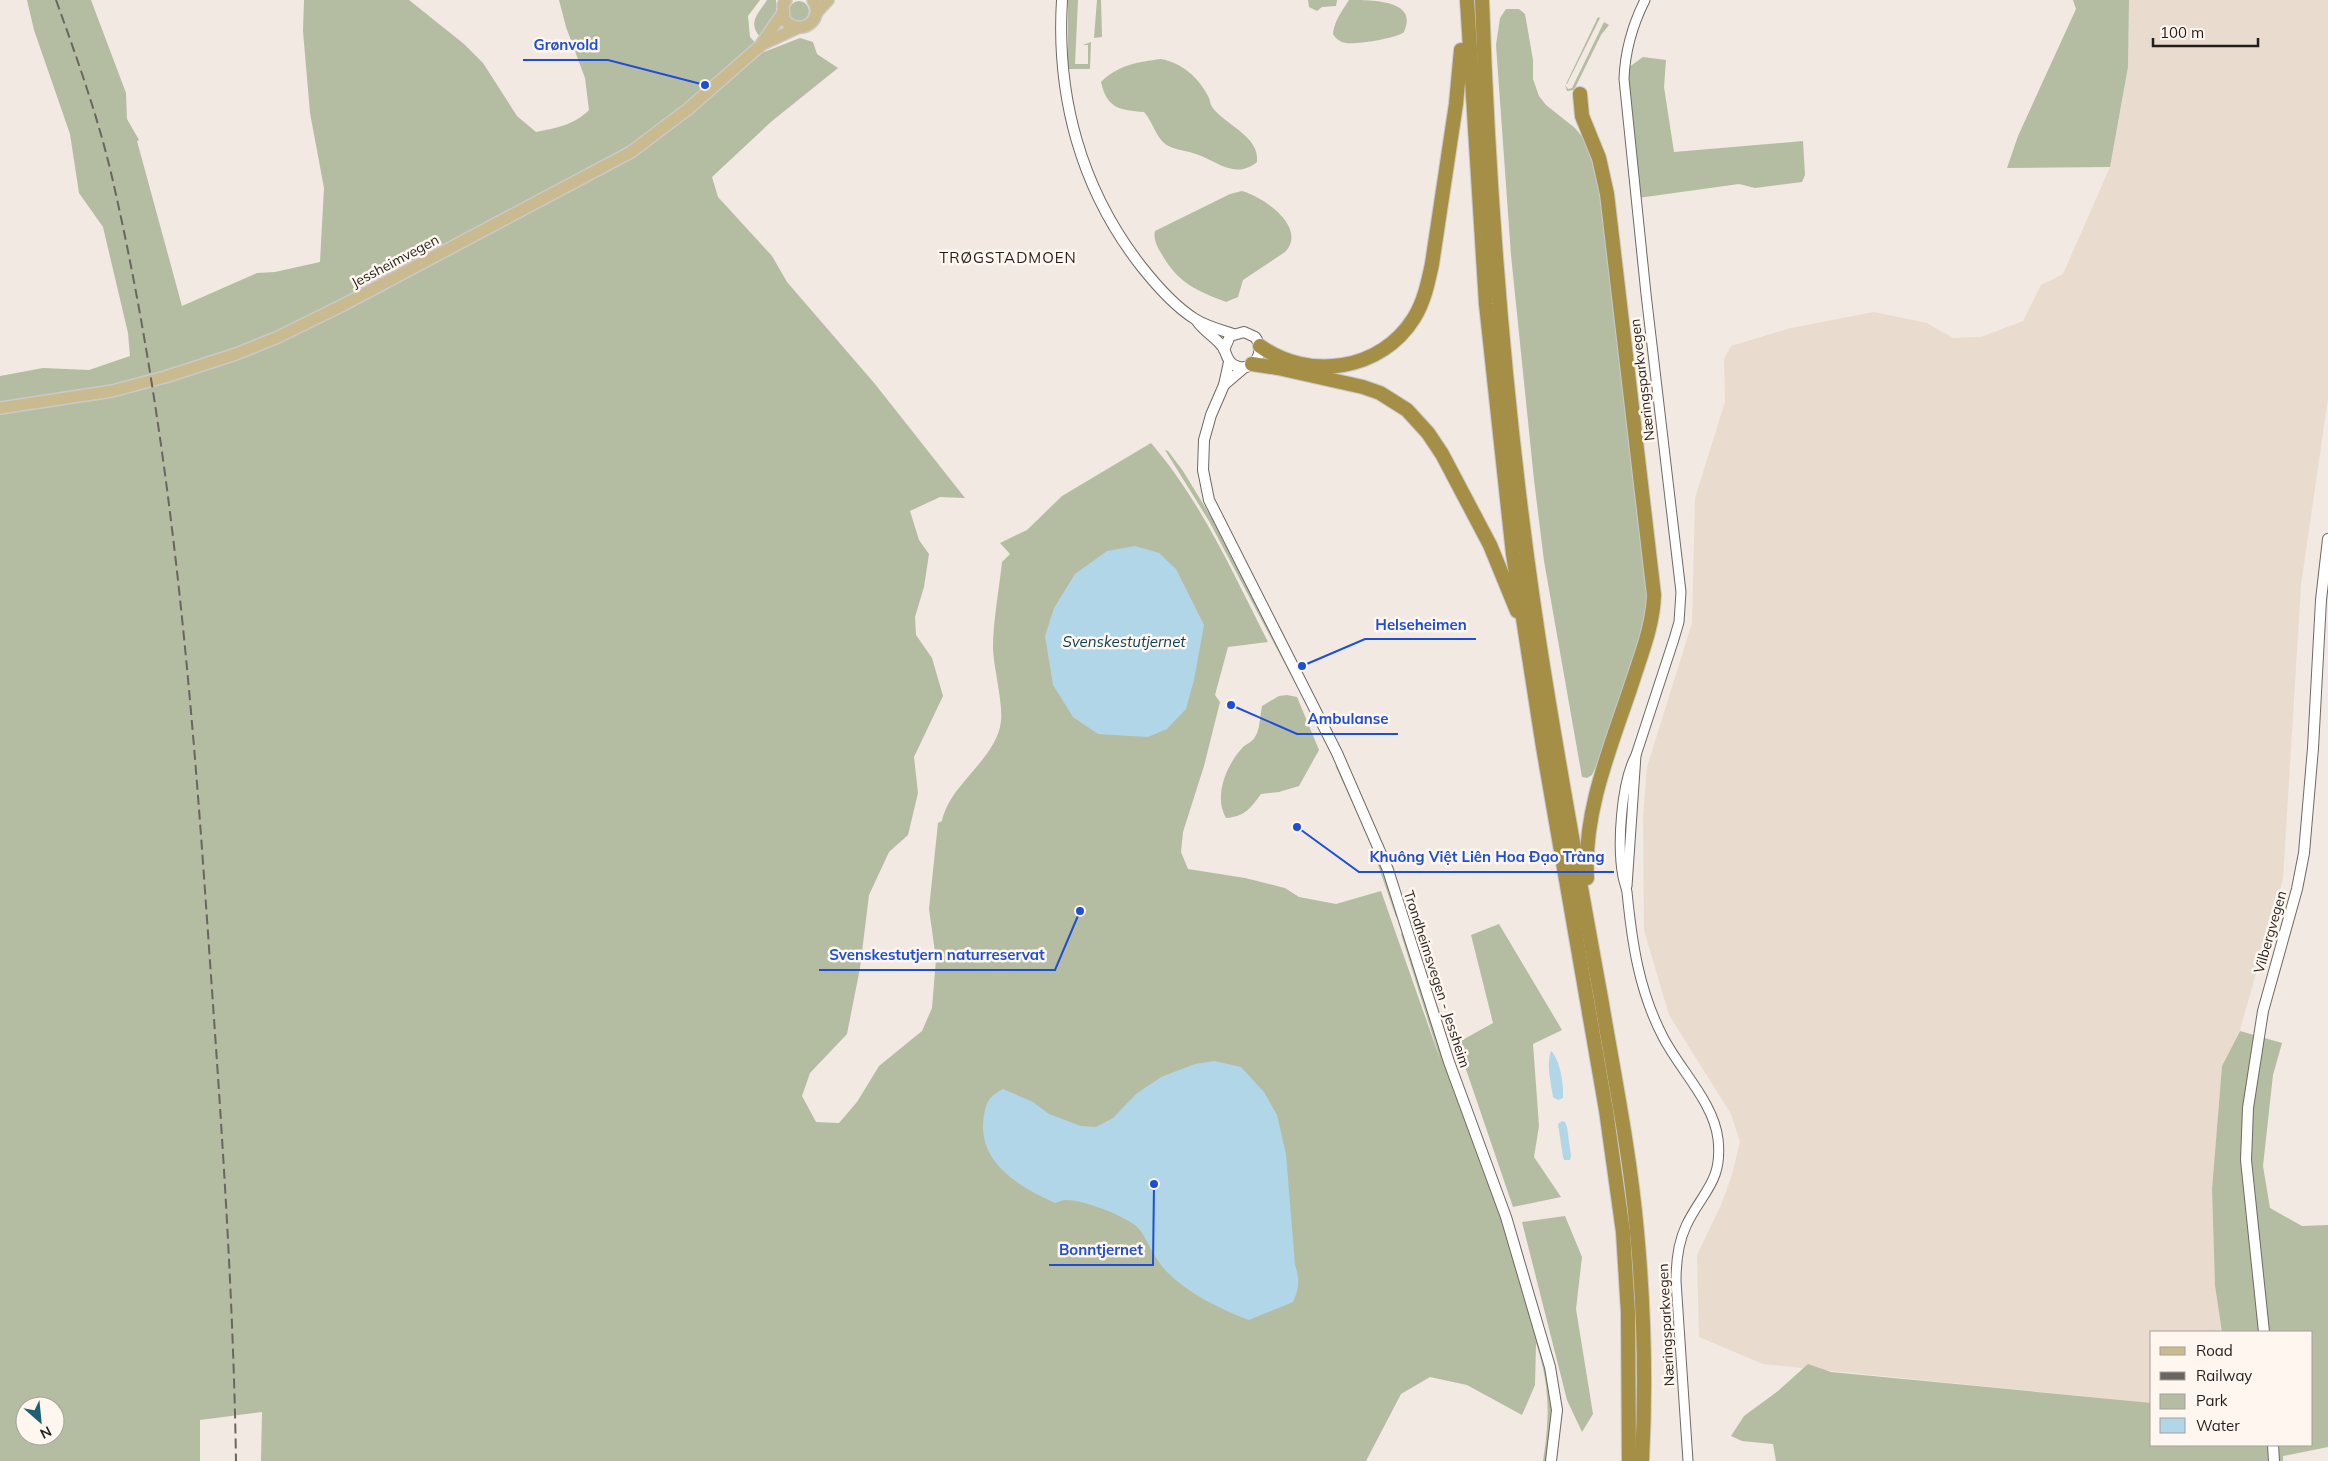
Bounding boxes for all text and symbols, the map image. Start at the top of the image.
scale bar [2153,15,2258,47]
text: 100 m [2160,23,2204,42]
callout: Grønvold [523,30,608,60]
text: Grønvold [534,35,598,54]
street label: Jessheimvegen [348,230,442,292]
district label: TRØGSTADMOEN [939,248,1077,267]
street label: Næringsparkvegen [1626,318,1658,442]
callout: Helseheimen [1365,609,1476,639]
text: Helseheimen [1375,615,1467,634]
water label: Svenskestutjernet [1062,632,1186,651]
callout: Ambulanse [1297,704,1398,734]
text: Ambulanse [1308,709,1388,728]
callout: Khuông Việt Liên Hoa Đạo Tràng [1359,842,1614,872]
text: Khuông Việt Liên Hoa Đạo Tràng [1369,847,1605,866]
street label: Trondheimsvegen - Jessheim [1400,888,1474,1070]
street label: Vilbergvegen [2250,889,2290,975]
callout: Svenskestutjern naturreservat [819,940,1055,970]
text: Svenskestutjern naturreservat [829,945,1045,964]
callout: Bonntjernet [1049,1235,1153,1265]
text: Bonntjernet [1059,1240,1143,1259]
street label: Næringsparkvegen [1654,1263,1678,1387]
legend [2150,1331,2313,1446]
text: Road [2196,1341,2233,1360]
text: Railway [2196,1366,2252,1385]
text: Park [2196,1391,2228,1410]
north arrow [15,1396,65,1446]
text: Water [2196,1416,2240,1435]
text: N [37,1422,55,1443]

